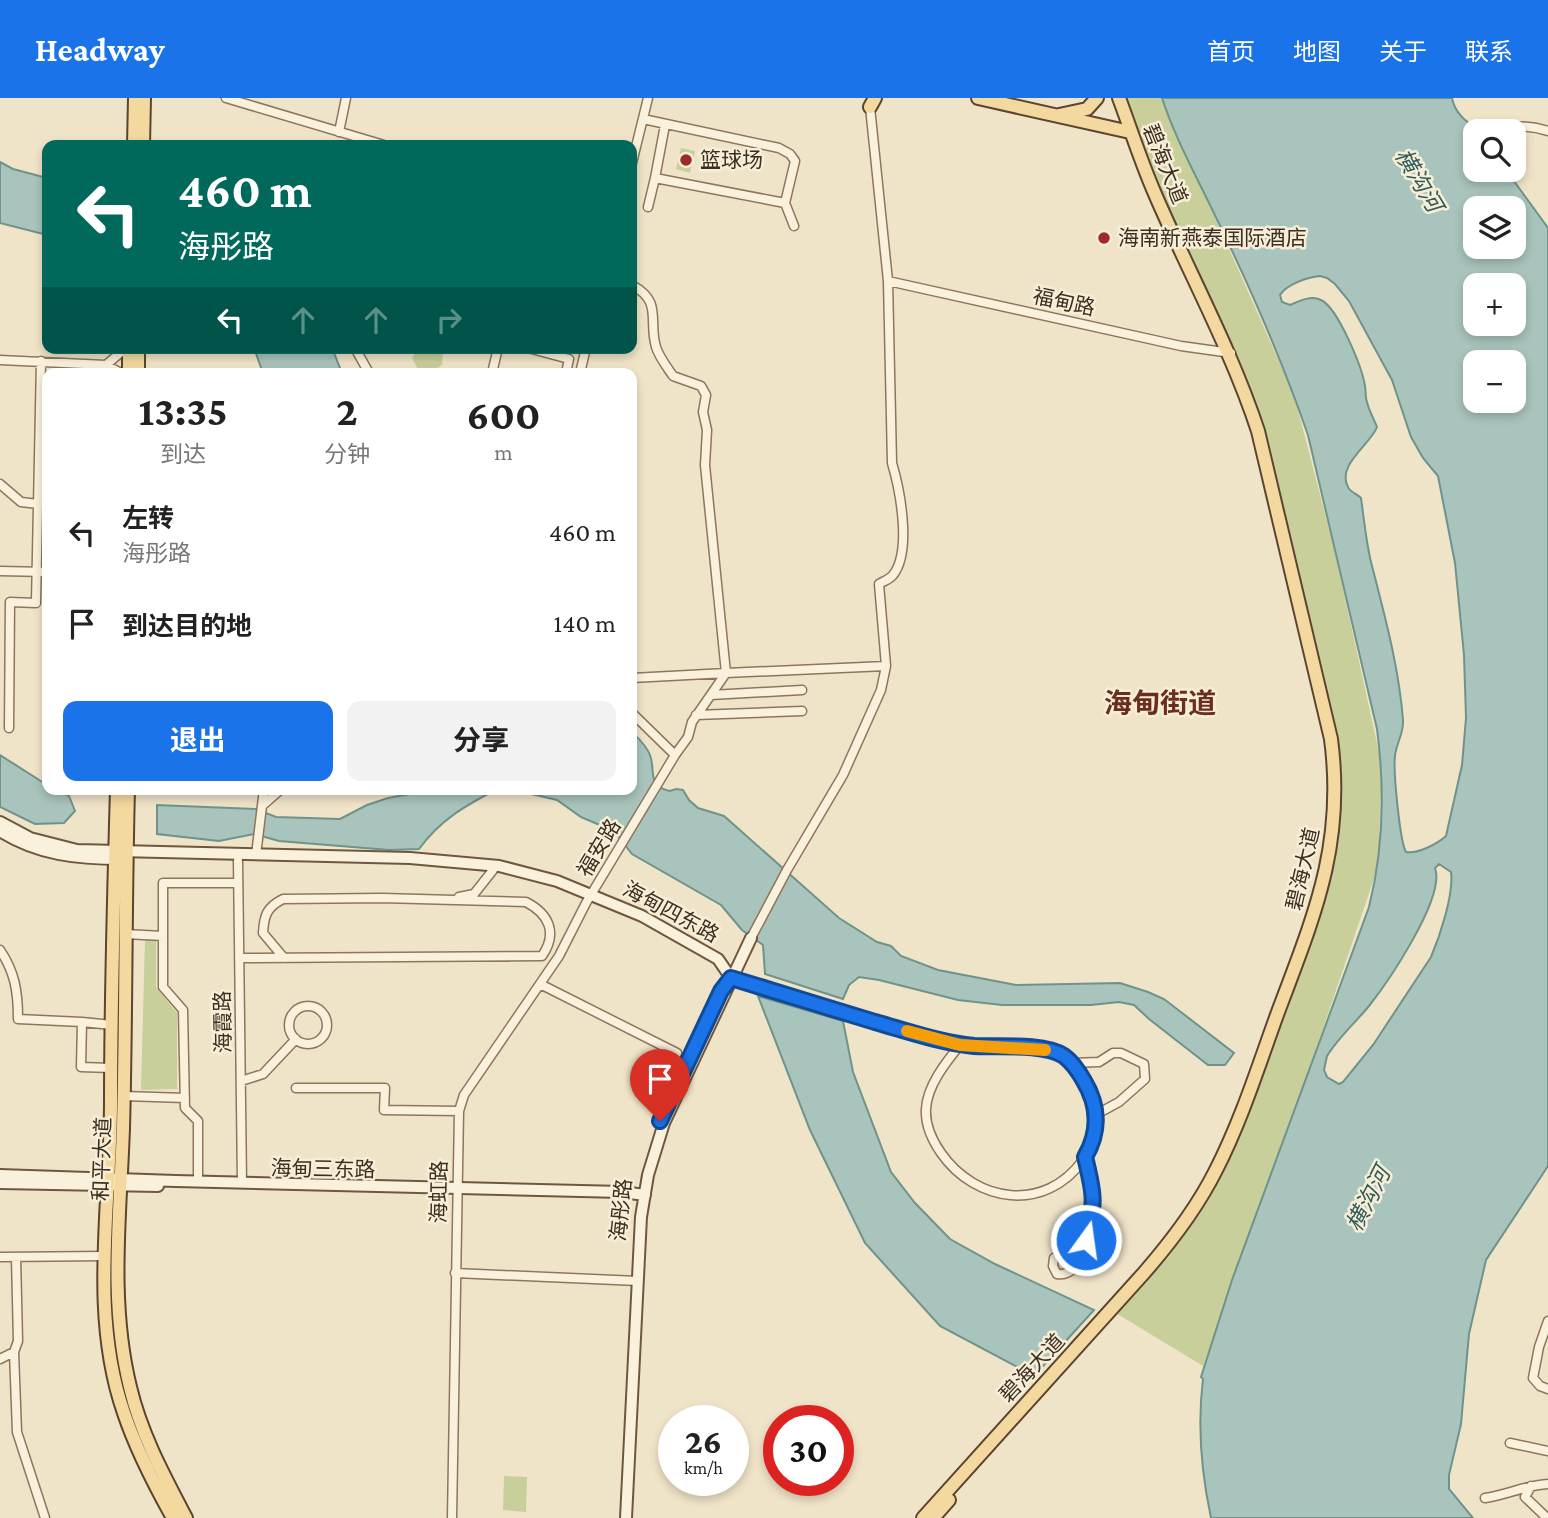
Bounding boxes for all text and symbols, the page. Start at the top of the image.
text: Headway [35,31,165,68]
text: 首页 [1207,38,1255,65]
text: 地图 [1293,38,1341,65]
text: 关于 [1379,38,1427,65]
text: 联系 [1465,38,1513,65]
map controls [1463,119,1526,413]
button: search [1463,119,1526,182]
street label: 碧海大道 [1138,121,1192,207]
water label: 横沟河 [1390,144,1450,220]
place label: 篮球场 [700,148,763,172]
marker: 篮球场 [678,152,694,168]
text: 460 m [178,163,312,218]
icon: left [63,168,154,259]
button: layers [1463,196,1526,259]
place label: 海南新燕泰国际酒店 [1118,226,1307,250]
text: 海彤路 [178,229,274,265]
marker: 海南新燕泰国际酒店 [1096,230,1112,246]
button: + [1463,273,1526,336]
street label: 福甸路 [1031,284,1097,320]
icon: left [211,301,249,339]
icon: ahead [284,301,322,339]
icon: ahead [357,301,395,339]
icon: right [430,301,468,339]
button: − [1463,350,1526,413]
text: 13:35 [139,387,228,434]
text: 2 [336,387,358,434]
text: 600 [467,391,540,438]
text: m [494,439,513,465]
text: 到达 [160,441,206,467]
text: 分钟 [324,441,370,467]
text: 左转 [122,504,174,533]
icon: left [63,514,101,552]
text: 460 m [549,518,616,547]
text: 海彤路 [122,540,191,566]
icon: arrive [63,605,101,643]
text: 140 m [554,609,616,638]
text: 到达目的地 [122,612,252,641]
district label: 海甸街道 [1104,688,1216,719]
button: 退出 [63,701,333,781]
button: 分享 [347,701,616,781]
street label: 福安路 [572,815,626,881]
street label: 碧海大道 [1282,825,1324,913]
street label: 海甸四东路 [619,877,723,947]
street label: 海霞路 [210,990,236,1054]
pin [630,1049,690,1121]
icon: arrive [641,1060,679,1098]
street label: 和平大道 [89,1117,115,1201]
street label: 海甸三东路 [270,1156,376,1182]
water label: 横沟河 [1341,1159,1397,1236]
street label: 海虹路 [426,1160,452,1224]
street label: 海彤路 [606,1177,636,1243]
position arrow [1049,1203,1123,1277]
street label: 碧海大道 [995,1329,1069,1407]
speed limit sign: 30 [763,1405,854,1496]
text: 26 [685,1422,722,1461]
text: km/h [684,1458,723,1478]

